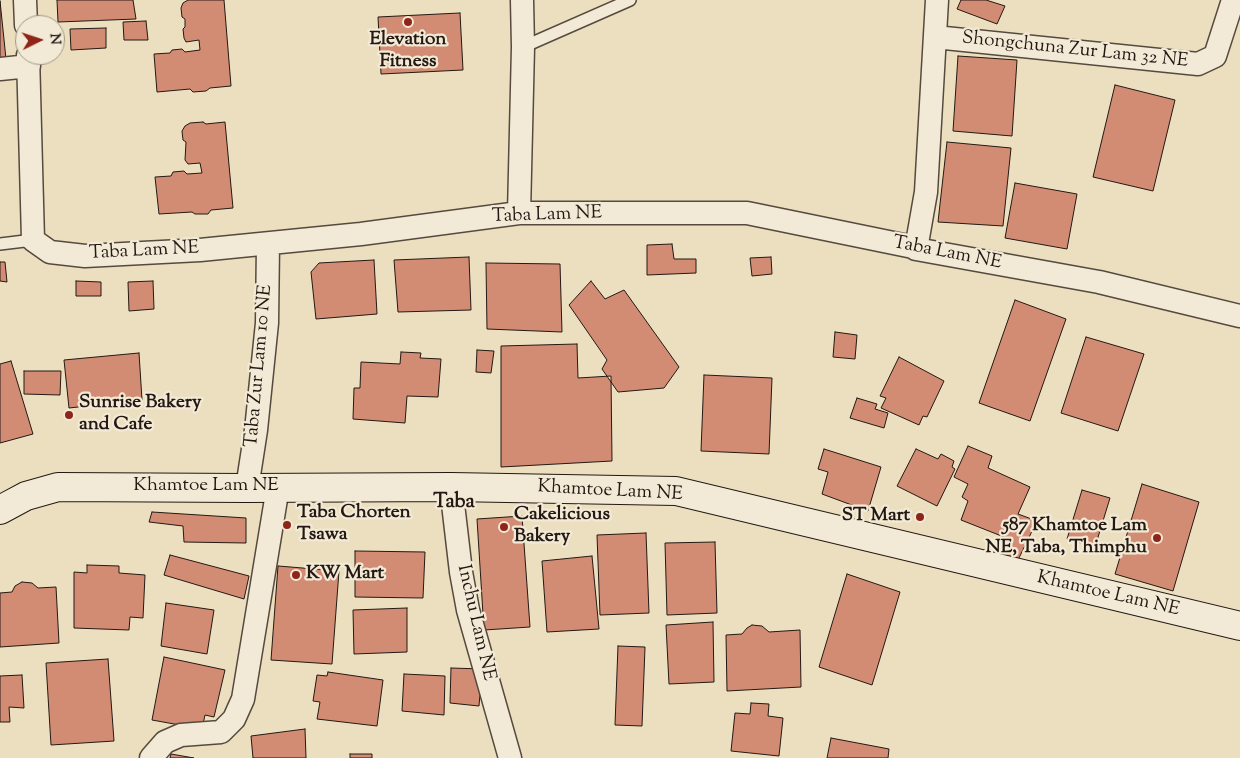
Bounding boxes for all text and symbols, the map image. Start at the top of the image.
north arrow [15,15,65,65]
marker: Elevation Fitness [402,16,414,28]
street label: Shongchuna Zur Lam 32 NE [961,28,1189,74]
place label: Elevation Fitness [369,30,447,74]
text: N [44,33,64,45]
street label: Taba Lam NE [492,203,602,229]
street label: Taba Lam NE [891,232,1003,276]
street label: Taba Lam NE [88,238,200,266]
street label: Taba Zur Lam 10 NE [242,284,278,448]
place label: Sunrise Bakery and Cafe [79,393,201,437]
marker: Sunrise Bakery and Cafe [63,409,75,421]
street label: Khamtoe Lam NE [133,476,279,498]
street label: Khamtoe Lam NE [537,477,683,507]
district label: Taba [433,492,475,516]
place label: Taba Chorten Tsawa [297,503,411,547]
place label: Cakelicious Bakery [514,505,610,549]
place label: ST Mart [842,506,910,528]
marker: ST Mart [914,511,926,523]
place label: 587 Khamtoe Lam NE, Taba, Thimphu [986,516,1147,560]
marker: Taba Chorten Tsawa [281,519,293,531]
marker: Cakelicious Bakery [498,521,510,533]
marker: 587 Khamtoe Lam NE, Taba, Thimphu [1151,532,1163,544]
street label: Inchu Lam NE [451,563,499,683]
place label: KW Mart [306,564,384,586]
street label: Khamtoe Lam NE [1035,568,1181,622]
marker: KW Mart [290,569,302,581]

